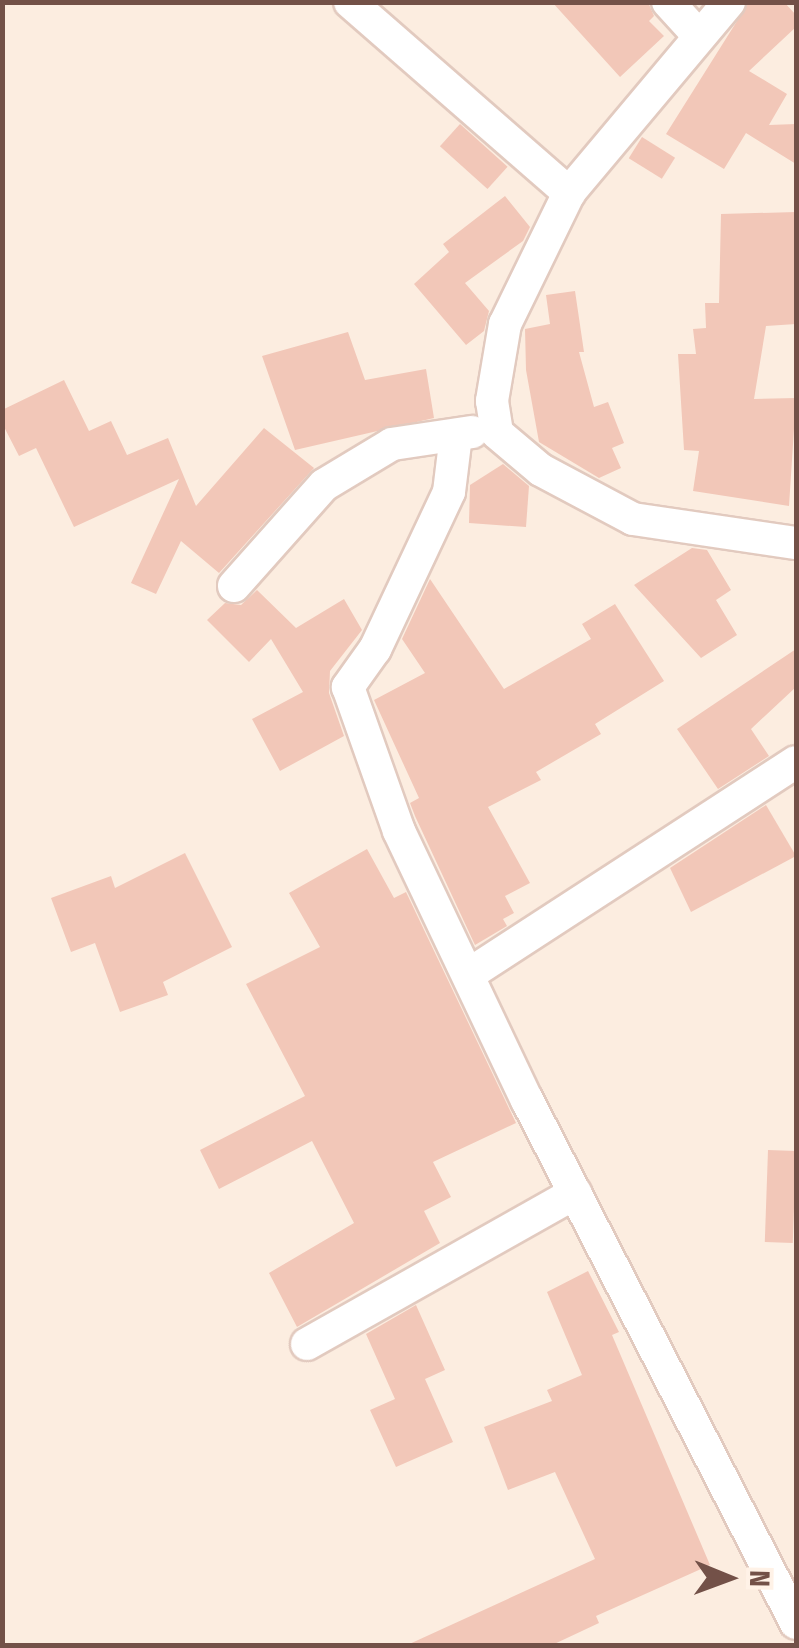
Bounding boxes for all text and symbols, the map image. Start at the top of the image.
north arrow [679,1528,779,1628]
text: N [743,1570,776,1587]

